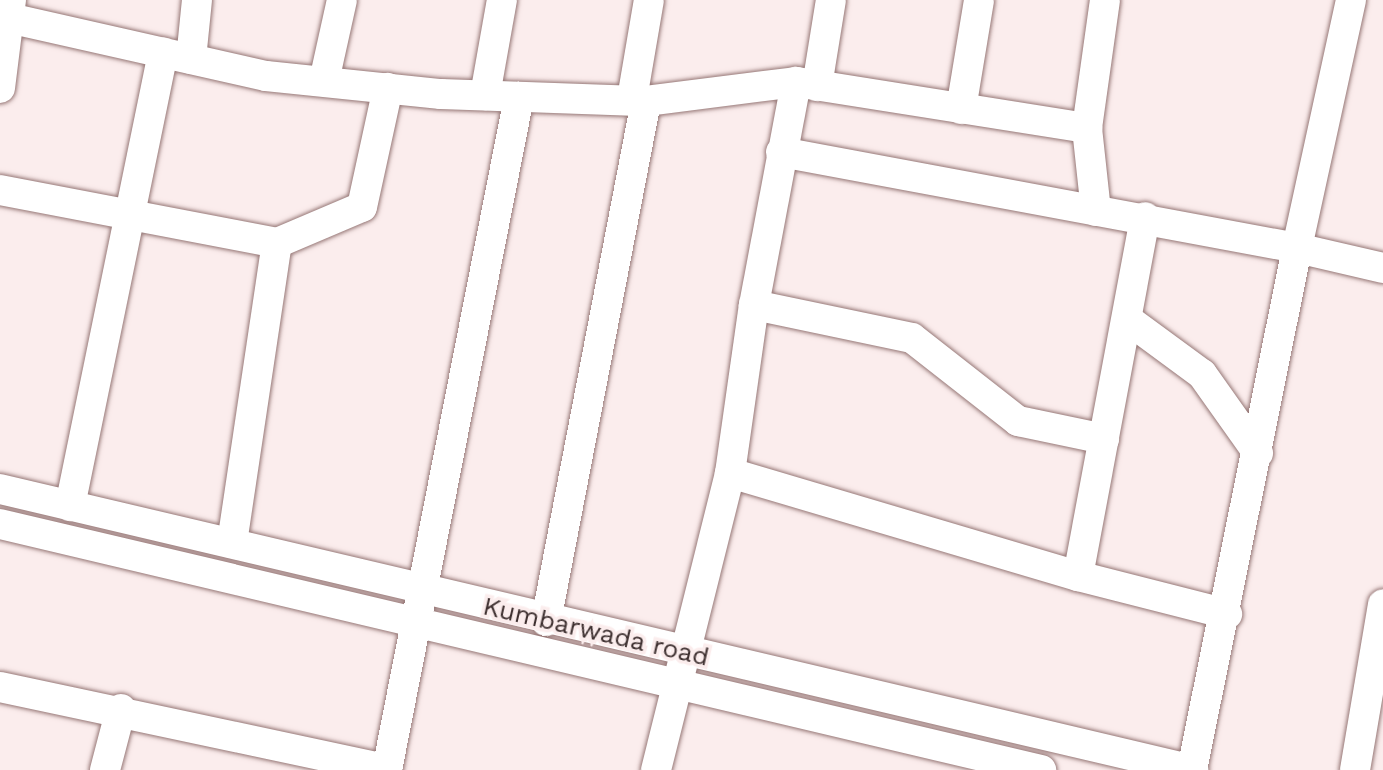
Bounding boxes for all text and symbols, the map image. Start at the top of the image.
street label: Kumbarwada road [480,591,712,673]

